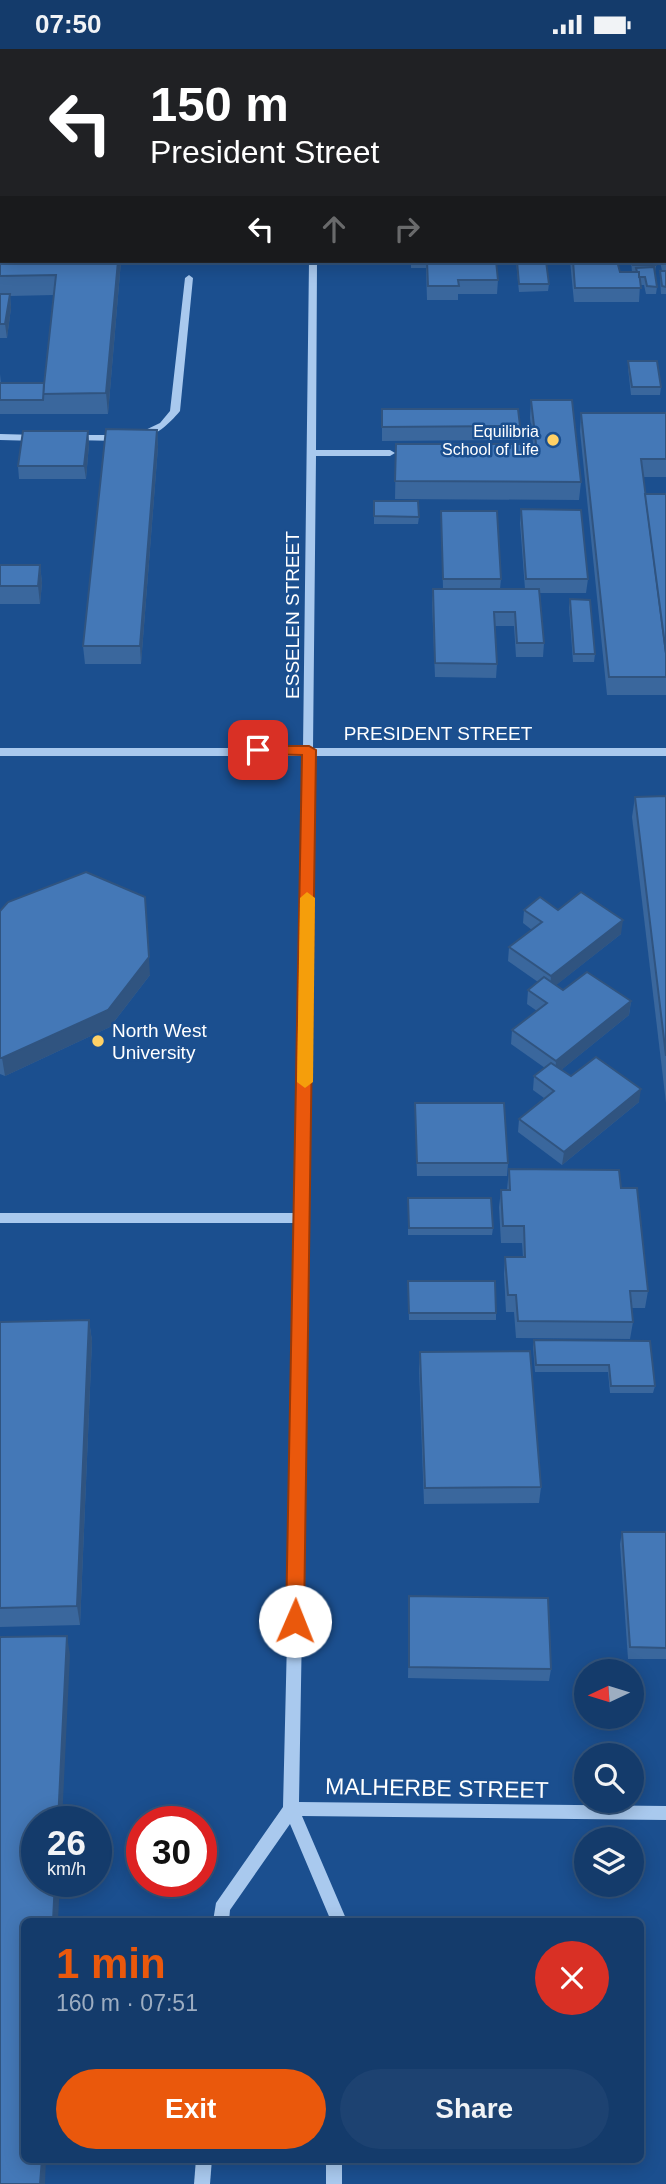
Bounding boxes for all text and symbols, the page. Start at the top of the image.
text: 07:50 [35,9,102,39]
icon: left [35,77,126,168]
text: 150 m [150,77,289,131]
text: President Street [150,134,379,170]
icon: left [242,210,280,248]
icon: ahead [315,210,353,248]
icon: right [388,210,426,248]
place label: Equilibria School of Life [442,423,539,458]
marker: Equilibria School of Life [545,432,561,448]
street label: ESSELEN STREET [282,531,303,699]
pin [228,720,288,780]
street label: PRESIDENT STREET [344,723,533,744]
icon: arrive [239,731,277,769]
place label: North West University [112,1020,207,1063]
marker: North West University [90,1033,106,1049]
position arrow [258,1584,332,1658]
north arrow [574,1659,644,1729]
map controls [574,1659,644,1897]
button: search [574,1743,644,1813]
street label: MALHERBE STREET [325,1773,549,1803]
speed limit sign: 30 [126,1806,217,1897]
text: 26 [47,1823,86,1862]
button: layers [574,1827,644,1897]
text: km/h [47,1859,86,1879]
text: 1 min [56,1940,166,1987]
button: close [535,1941,609,2015]
text: 160 m · 07:51 [56,1990,198,2016]
button: Exit [56,2069,326,2149]
button: Share [340,2069,609,2149]

